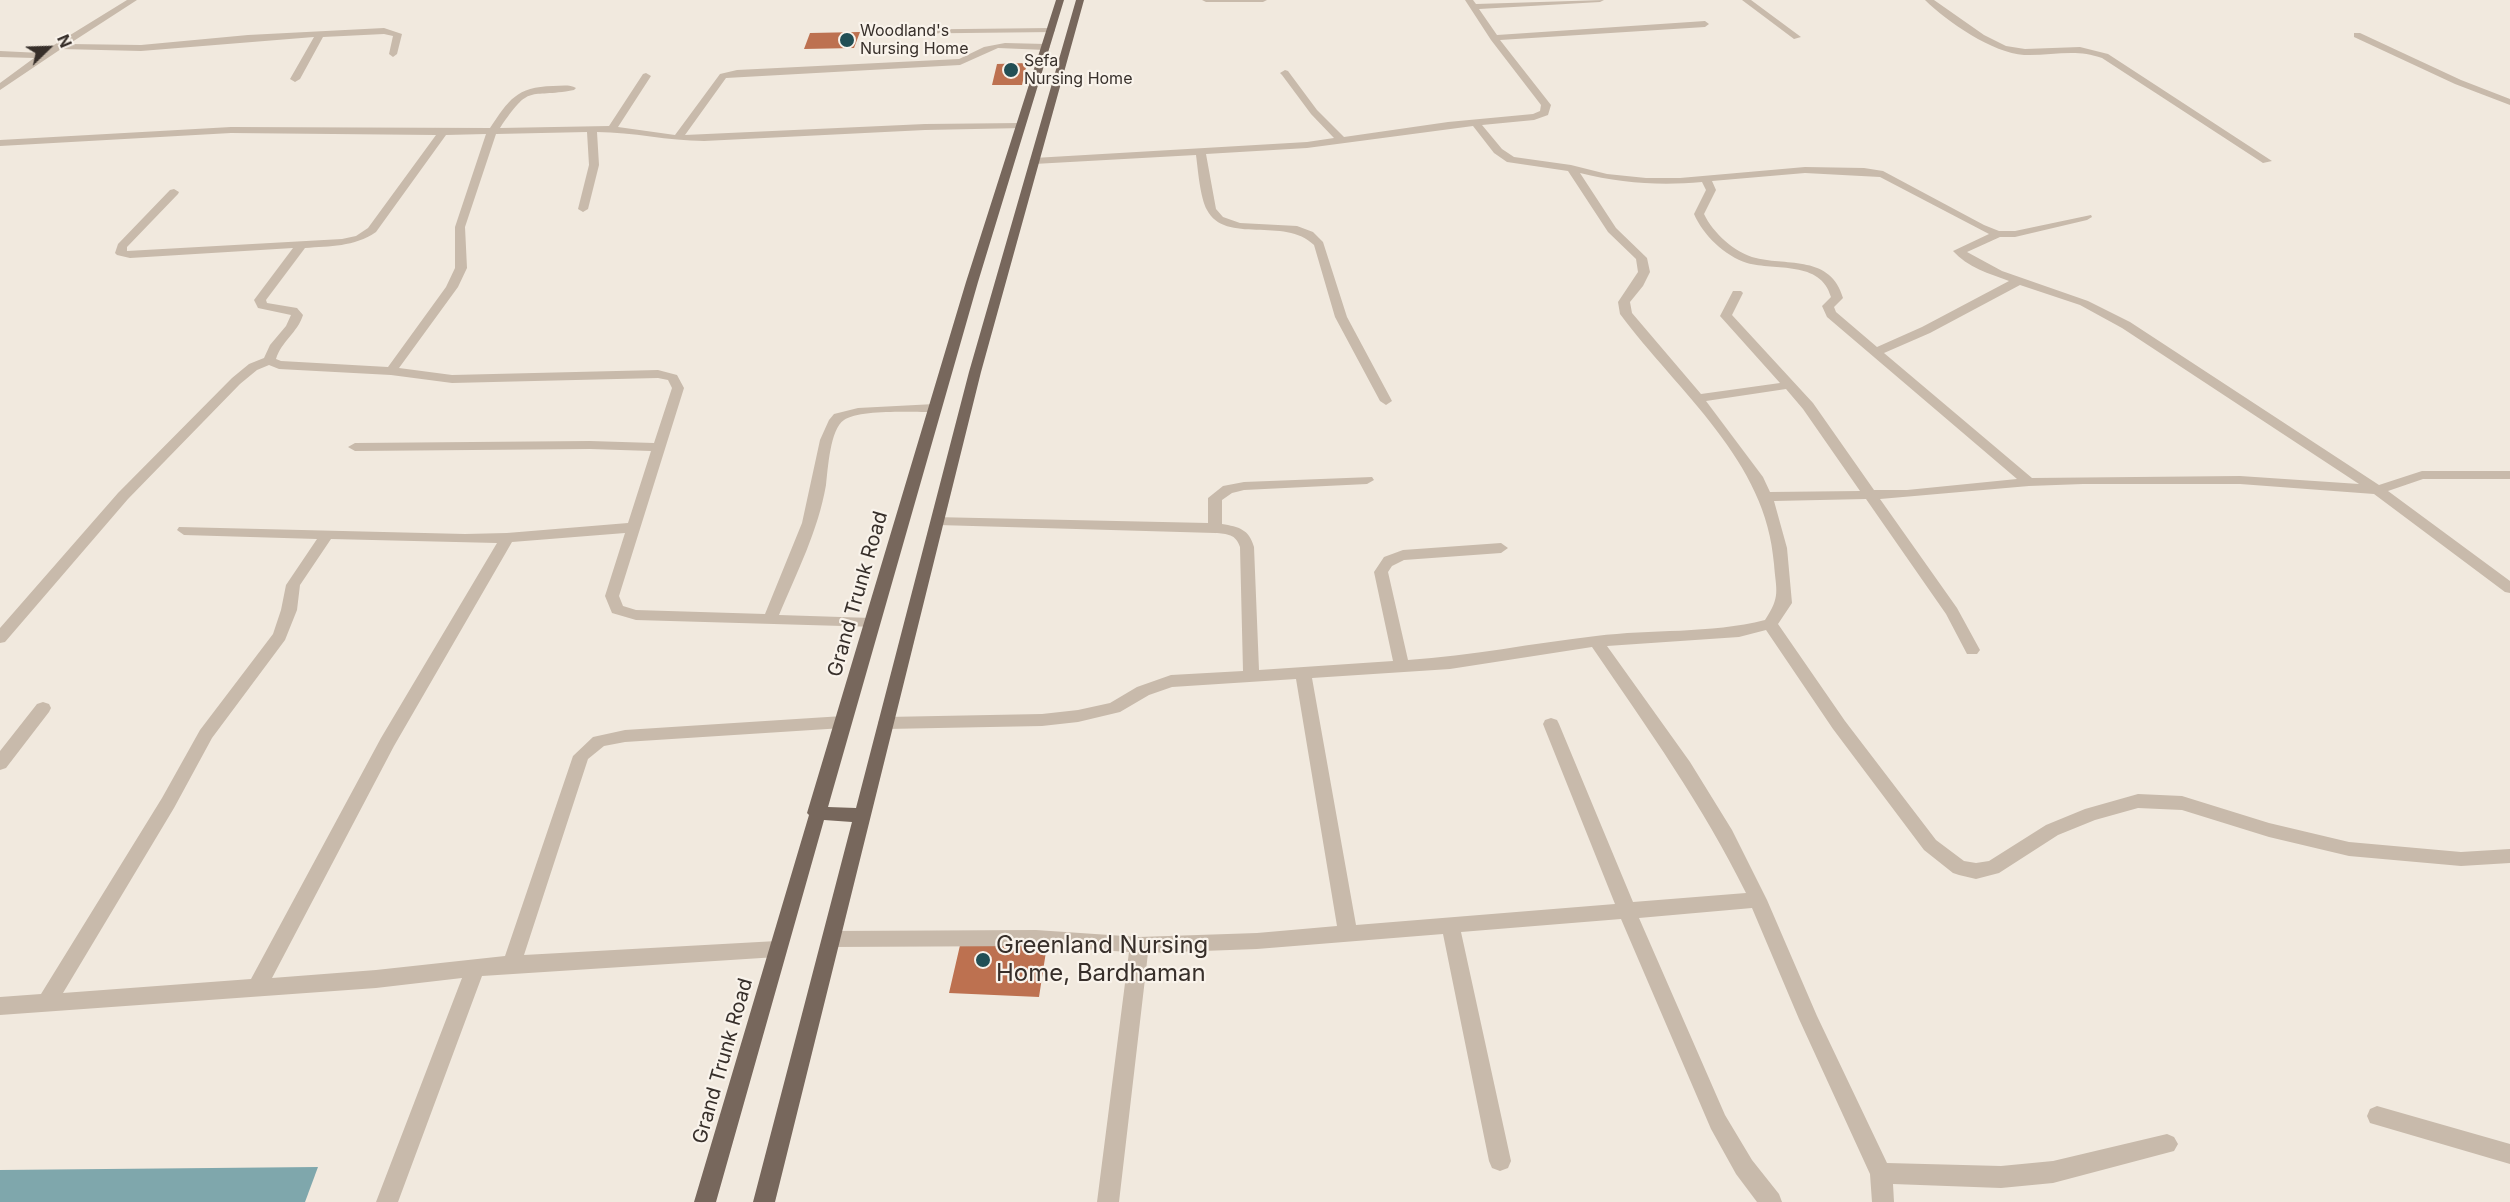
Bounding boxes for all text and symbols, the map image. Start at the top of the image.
north arrow [18,18,78,78]
place label: Woodland's Nursing Home [860,21,968,59]
text: N [53,31,76,50]
marker: Woodland's Nursing Home [838,31,856,49]
place label: Sefa Nursing Home [1024,51,1132,89]
marker: Sefa Nursing Home [1002,61,1020,79]
street label: Grand Trunk Road [823,508,893,680]
place label: Greenland Nursing Home, Bardhaman [996,932,1208,988]
marker: Greenland Nursing Home, Bardhaman [974,951,992,969]
street label: Grand Trunk Road [688,975,758,1147]

